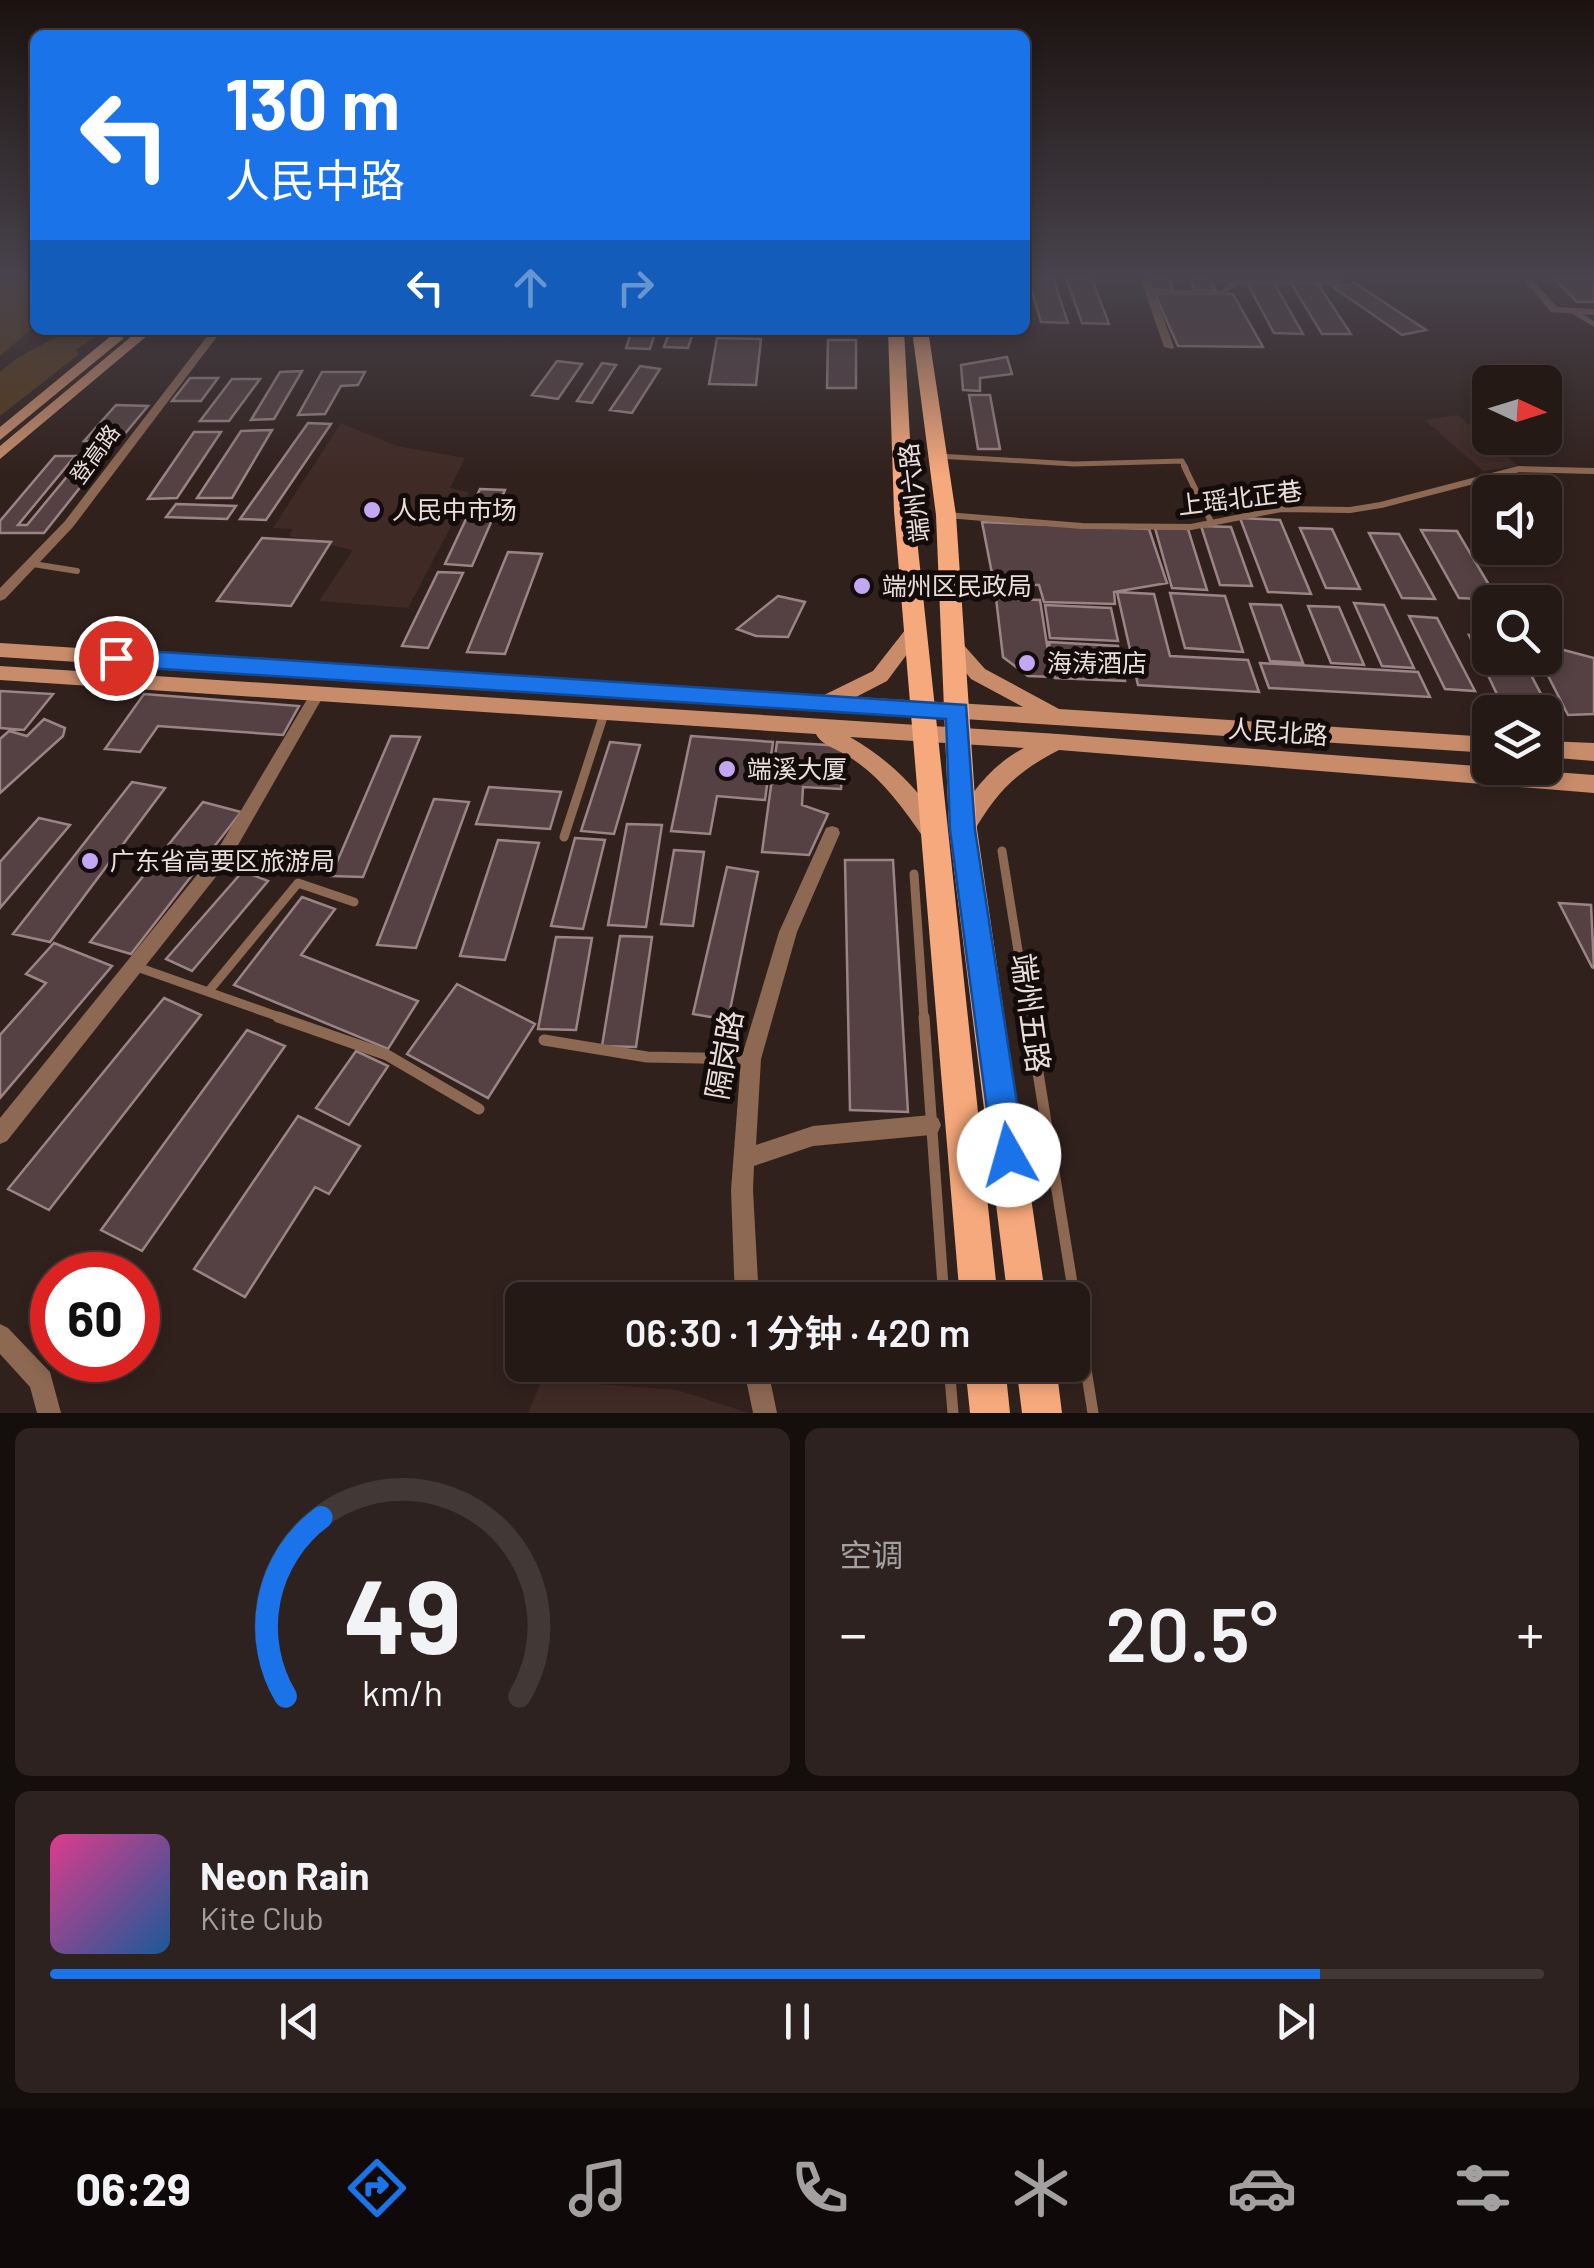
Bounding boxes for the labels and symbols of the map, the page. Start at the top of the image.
north arrow [1472,365,1562,455]
street label: 登高路 [64,419,124,488]
street label: 端州六路 [892,442,934,545]
street label: 上瑶北正巷 [1176,475,1304,520]
place label: 人民中市场 [392,494,517,524]
marker: 人民中市场 [361,499,383,521]
place label: 端州区民政局 [882,570,1032,600]
marker: 端州区民政局 [851,575,873,597]
pin [74,616,159,701]
place label: 海涛酒店 [1047,647,1147,677]
marker: 海涛酒店 [1016,652,1038,674]
street label: 人民北路 [1227,713,1329,749]
place label: 端溪大厦 [747,753,847,783]
marker: 端溪大厦 [716,758,738,780]
place label: 广东省高要区旅游局 [110,845,335,875]
marker: 广东省高要区旅游局 [79,850,101,872]
street label: 端州五路 [1006,951,1058,1075]
street label: 隔岗路 [697,1007,749,1102]
position arrow [957,1103,1061,1207]
speed limit sign: 60 [30,1252,160,1382]

